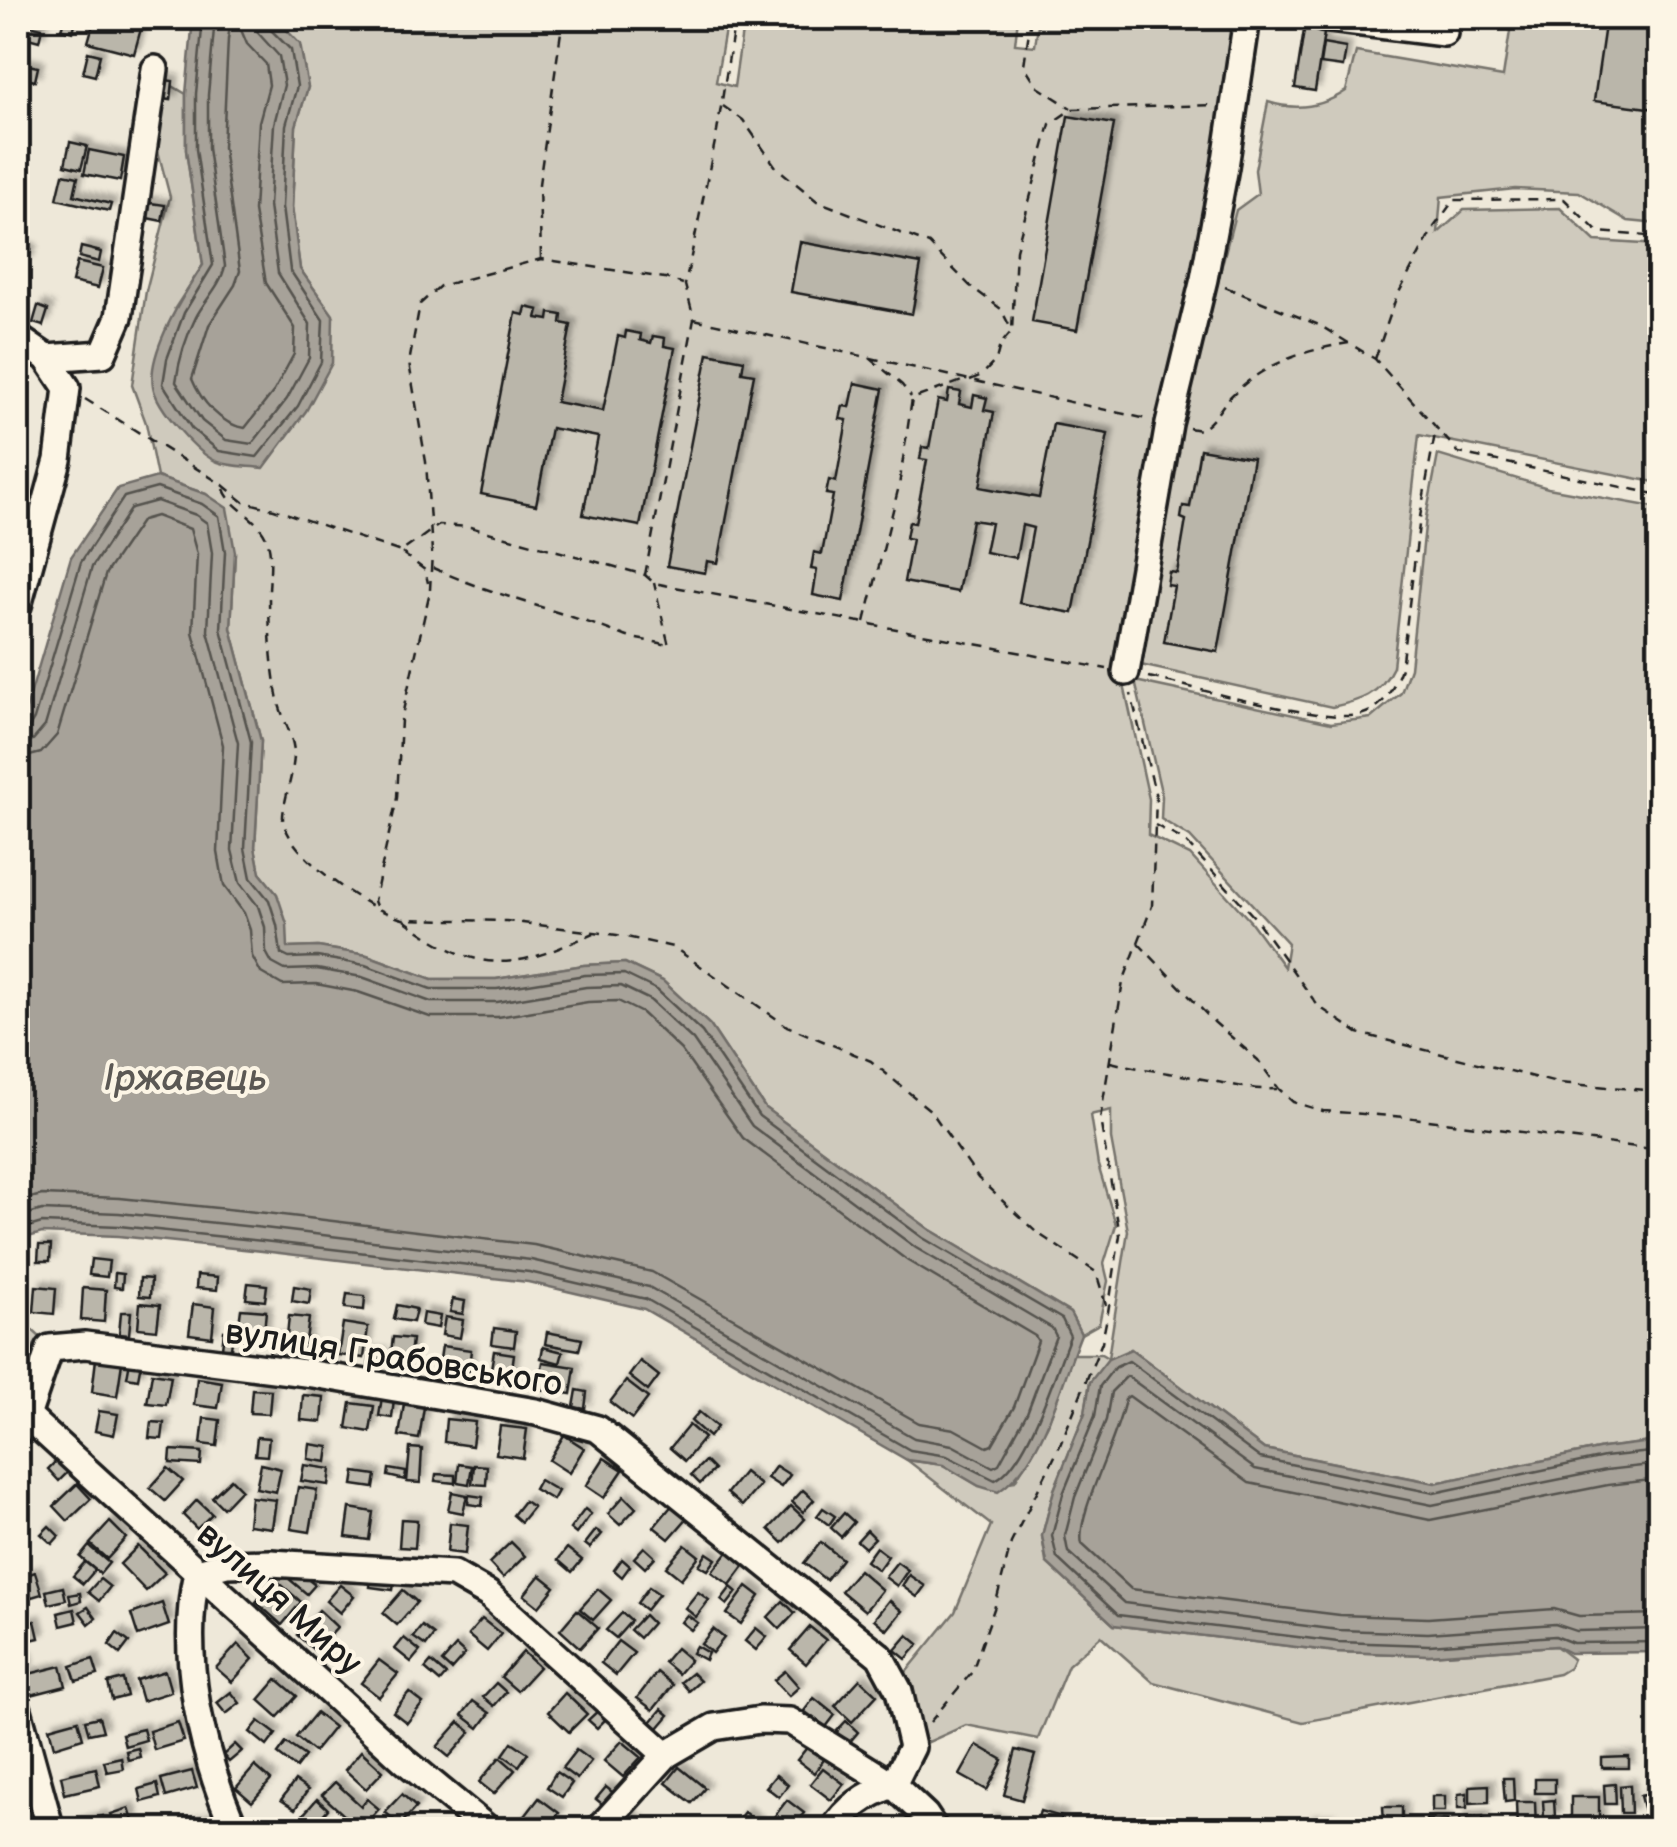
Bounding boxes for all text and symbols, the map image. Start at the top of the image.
water label: Іржавець [103,1056,267,1101]
street label: вулиця Грабовського [222,1311,565,1406]
street label: вулиця Миру [187,1514,371,1685]

